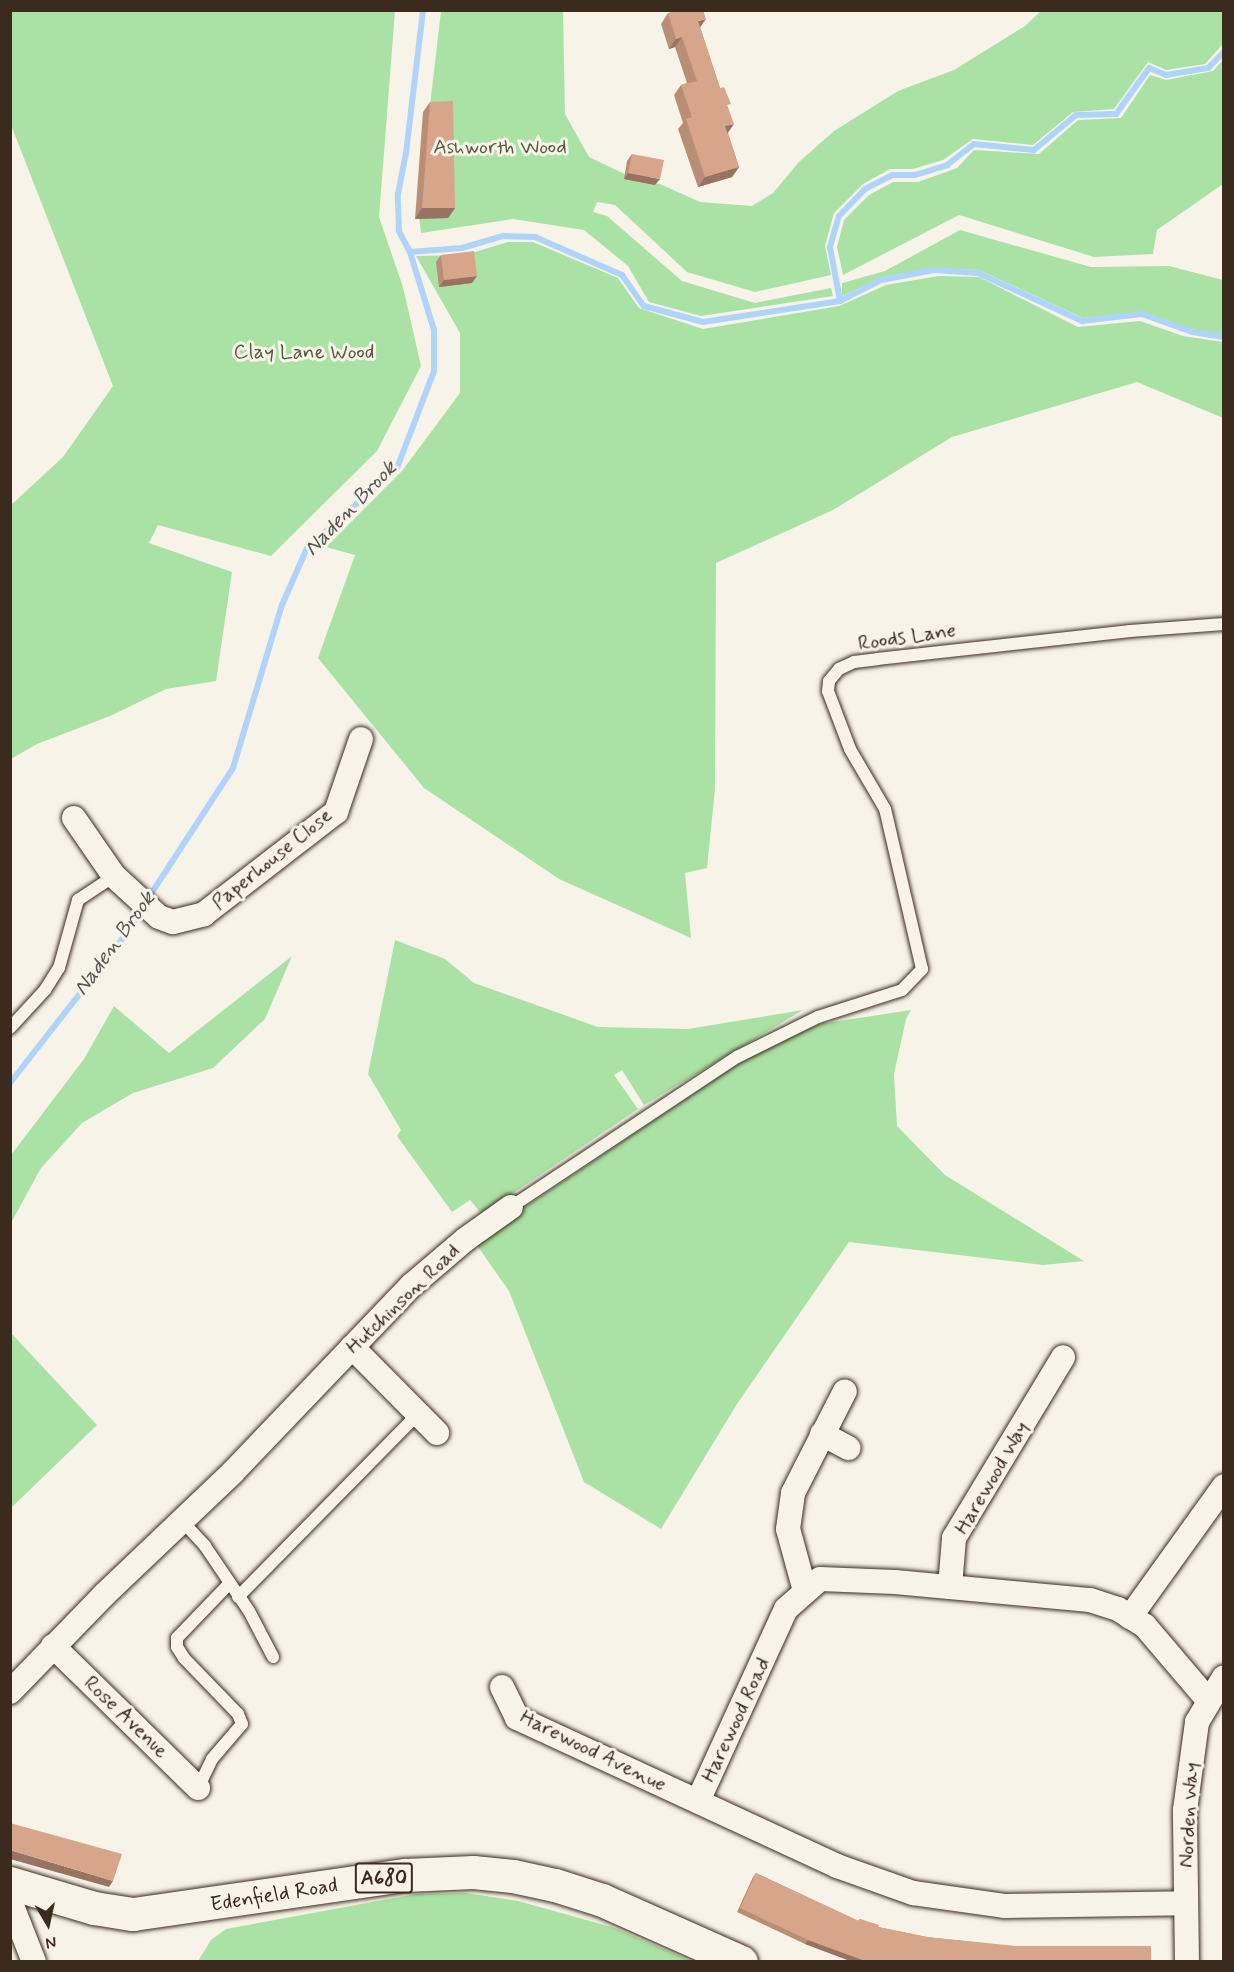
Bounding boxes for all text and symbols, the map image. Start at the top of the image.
park label: Ashworth Wood [433,134,567,160]
park label: Clay Lane Wood [232,339,376,365]
water label: Naden Brook [299,456,403,562]
street label: Roods Lane [856,618,958,656]
street label: Paperhouse Close [206,802,338,916]
water label: Naden Brook [68,887,162,1001]
street label: Hutchinson Road [341,1238,465,1360]
street label: Harewood Way [948,1415,1036,1541]
street label: Harewood Road [696,1654,776,1786]
street label: Rose Avenue [77,1669,175,1765]
street label: Harewood Avenue [517,1705,669,1797]
street label: Norden Way [1174,1761,1204,1869]
road number: A680 [354,1861,414,1895]
street label: Edenfield Road [209,1873,339,1917]
north arrow [18,1894,78,1954]
text: N [44,1931,58,1953]

